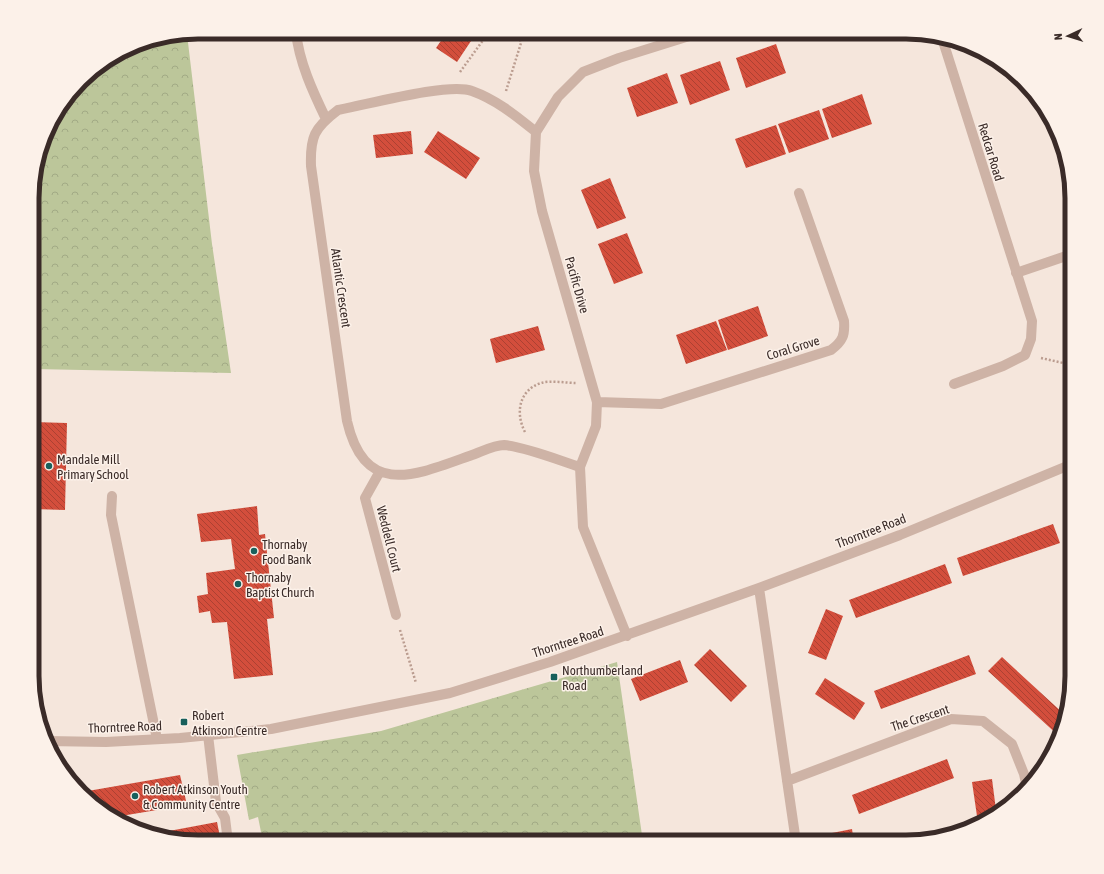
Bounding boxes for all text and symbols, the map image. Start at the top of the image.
north arrow [1048,16,1088,56]
text: N [1052,33,1064,40]
street label: Redcar Road [975,121,1007,183]
street label: Atlantic Crescent [328,247,354,329]
street label: Pacific Drive [562,255,592,315]
street label: Coral Grove [765,333,821,363]
place label: Mandale Mill Primary School [57,452,129,482]
marker: Mandale Mill Primary School [44,461,54,471]
street label: Weddell Court [374,504,404,574]
street label: Thorntree Road [834,511,908,551]
place label: Thornaby Food Bank [262,537,312,567]
marker: Thornaby Food Bank [249,546,259,556]
place label: Thornaby Baptist Church [246,570,315,600]
marker: Thornaby Baptist Church [233,579,243,589]
street label: Thorntree Road [531,623,605,661]
place label: Northumberland Road [562,663,643,693]
marker: Northumberland Road [549,672,559,682]
street label: The Crescent [889,701,951,734]
place label: Robert Atkinson Centre [192,708,267,738]
marker: Robert Atkinson Centre [179,717,189,727]
street label: Thorntree Road [88,718,162,736]
place label: Robert Atkinson Youth & Community Centre [143,782,248,812]
marker: Robert Atkinson Youth & Community Centre [130,791,140,801]

